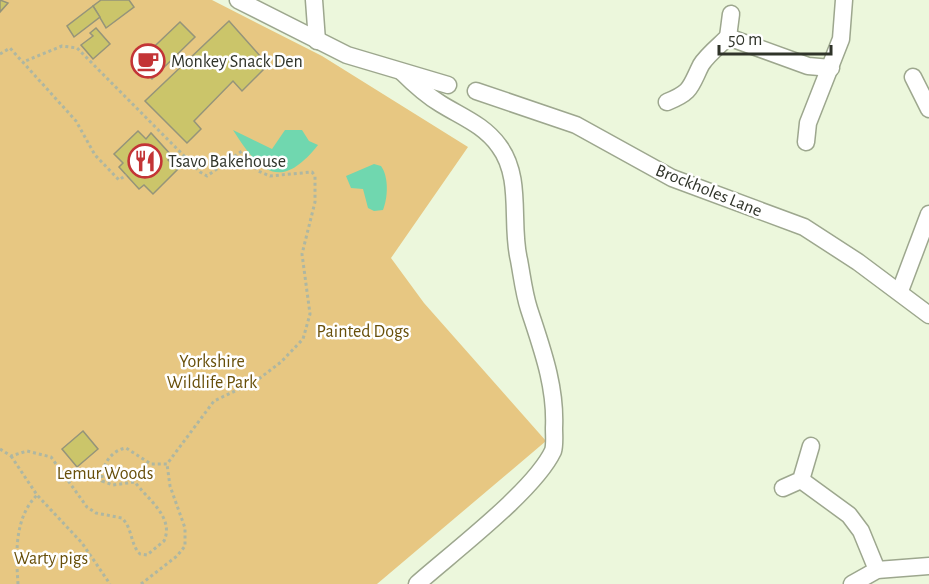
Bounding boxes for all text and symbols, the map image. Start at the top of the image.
scale bar [719,18,832,56]
text: 50 m [728,31,762,49]
cafe icon: Monkey Snack Den [130,43,166,79]
place label: Monkey Snack Den [171,53,303,71]
restaurant icon: Tsavo Bakehouse [127,143,163,179]
place label: Tsavo Bakehouse [168,153,286,171]
street label: Brockholes Lane [653,161,764,220]
park label: Painted Dogs [317,323,409,341]
park label: Yorkshire Wildlife Park [167,353,258,392]
park label: Lemur Woods [57,465,153,483]
park label: Warty pigs [14,550,88,568]

